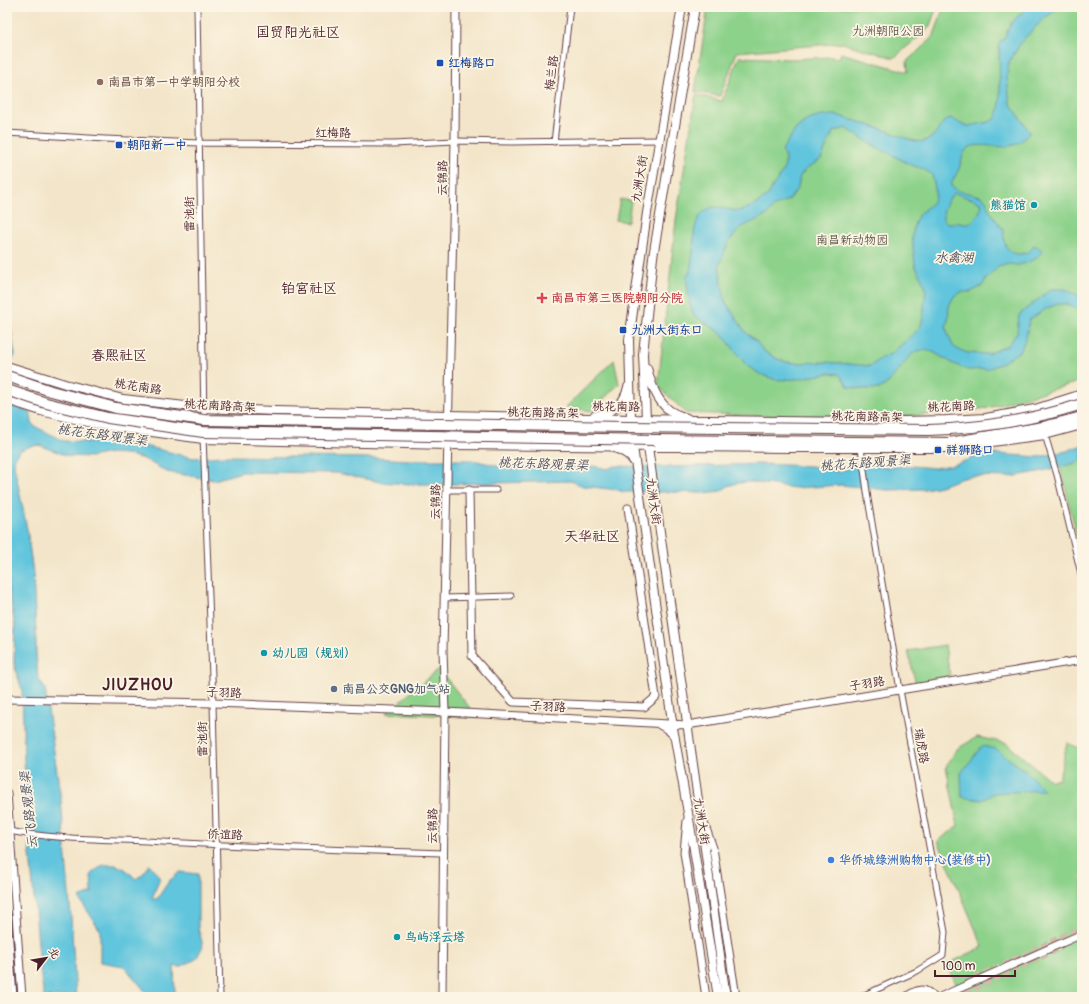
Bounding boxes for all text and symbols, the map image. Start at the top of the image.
district label: 国贸阳光社区 [256,24,340,41]
park label: 九洲朝阳公园 [852,24,924,39]
street label: 梅兰路 [542,54,562,92]
place label: 红梅路口 [448,56,496,71]
marker: 红梅路口 [435,58,445,68]
place label: 南昌市第一中学朝阳分校 [108,75,240,90]
marker: 南昌市第一中学朝阳分校 [95,77,105,87]
street label: 红梅路 [315,126,351,141]
place label: 朝阳新一中 [127,138,187,153]
marker: 朝阳新一中 [114,140,124,150]
street label: 九洲大街 [629,154,651,204]
street label: 云锦路 [435,160,451,196]
street label: 雷池街 [182,196,198,232]
place label: 熊猫馆 [990,198,1026,213]
marker: 熊猫馆 [1029,200,1039,210]
park label: 南昌新动物园 [816,233,888,248]
water label: 水禽湖 [934,250,975,266]
district label: 铂宫社区 [281,280,337,297]
place label: 南昌市第三医院朝阳分院 [551,291,683,306]
marker: 南昌市第三医院朝阳分院 [536,292,548,304]
place label: 九洲大街东口 [631,323,703,338]
marker: 九洲大街东口 [618,325,628,335]
district label: 春熙社区 [91,347,147,364]
street label: 桃花南路 [113,376,163,398]
street label: 桃花南路高架 [184,397,256,415]
street label: 桃花南路 [592,399,640,415]
street label: 桃花南路 [927,399,975,415]
street label: 桃花南路高架 [507,405,579,421]
street label: 桃花南路高架 [831,409,903,425]
water label: 桃花东路观景渠 [56,421,149,449]
place label: 祥狮路口 [946,443,994,458]
marker: 祥狮路口 [933,445,943,455]
water label: 桃花东路观景渠 [819,452,912,474]
water label: 桃花东路观景渠 [497,454,590,474]
street label: 九洲大街 [642,476,664,526]
street label: 云锦路 [428,484,444,520]
district label: 天华社区 [564,528,620,545]
place label: 幼儿园（规划） [272,646,356,661]
marker: 幼儿园（规划） [259,648,269,658]
street label: 子羽路 [848,674,886,694]
district label: JIUZHOU [102,675,174,695]
place label: 南昌公交GNG加气站 [342,682,450,697]
marker: 南昌公交GNG加气站 [329,684,339,694]
street label: 子羽路 [206,685,242,701]
street label: 子羽路 [530,699,566,715]
street label: 雷池街 [195,721,211,757]
street label: 瑞虎路 [910,727,932,765]
water label: 云飞路观景渠 [17,769,41,850]
street label: 九洲大街 [690,796,712,846]
street label: 云锦路 [425,808,441,844]
street label: 侨谊路 [207,827,243,843]
place label: 华侨城绿洲购物中心(装修中) [839,853,991,868]
marker: 华侨城绿洲购物中心(装修中) [826,855,836,865]
place label: 鸟屿浮云塔 [405,930,465,945]
marker: 鸟屿浮云塔 [392,932,402,942]
north arrow [26,938,66,978]
text: 北 [46,945,63,961]
scale bar [935,952,1015,978]
text: 100 m [941,959,976,974]

